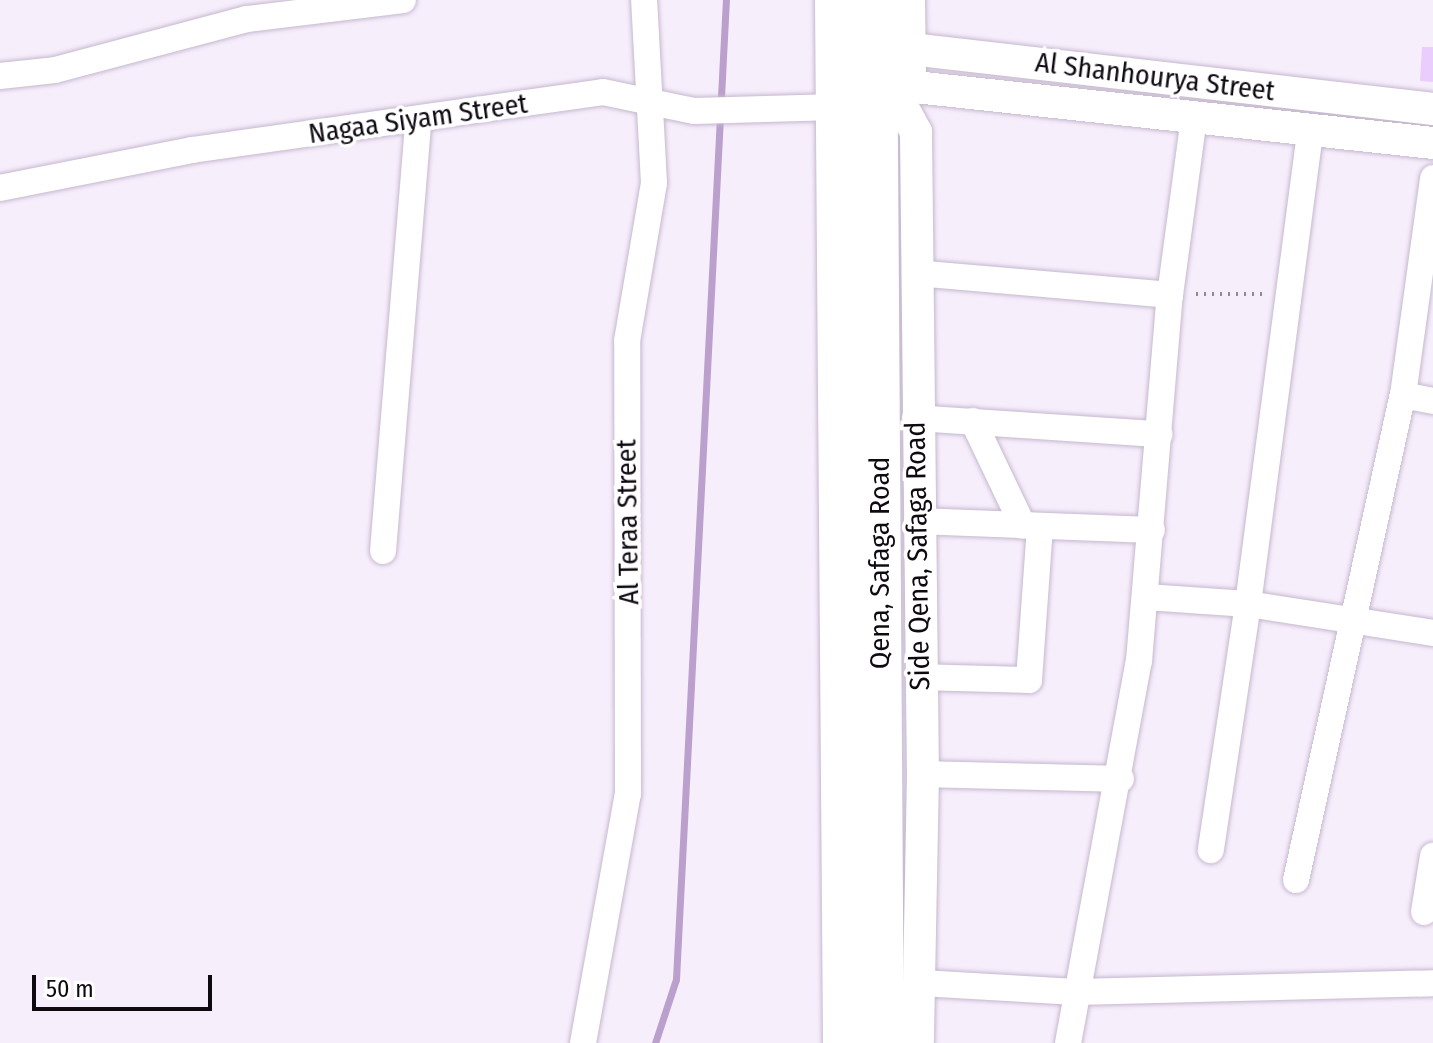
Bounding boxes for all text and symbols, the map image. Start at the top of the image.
street label: Al Shanhourya Street [1033,46,1277,108]
street label: Nagaa Siyam Street [306,87,530,151]
street label: Side Qena, Safaga Road [899,421,937,691]
street label: Al Teraa Street [610,439,646,605]
street label: Qena, Safaga Road [863,457,897,669]
scale bar [36,959,216,1009]
text: 50 m [46,975,94,1003]

